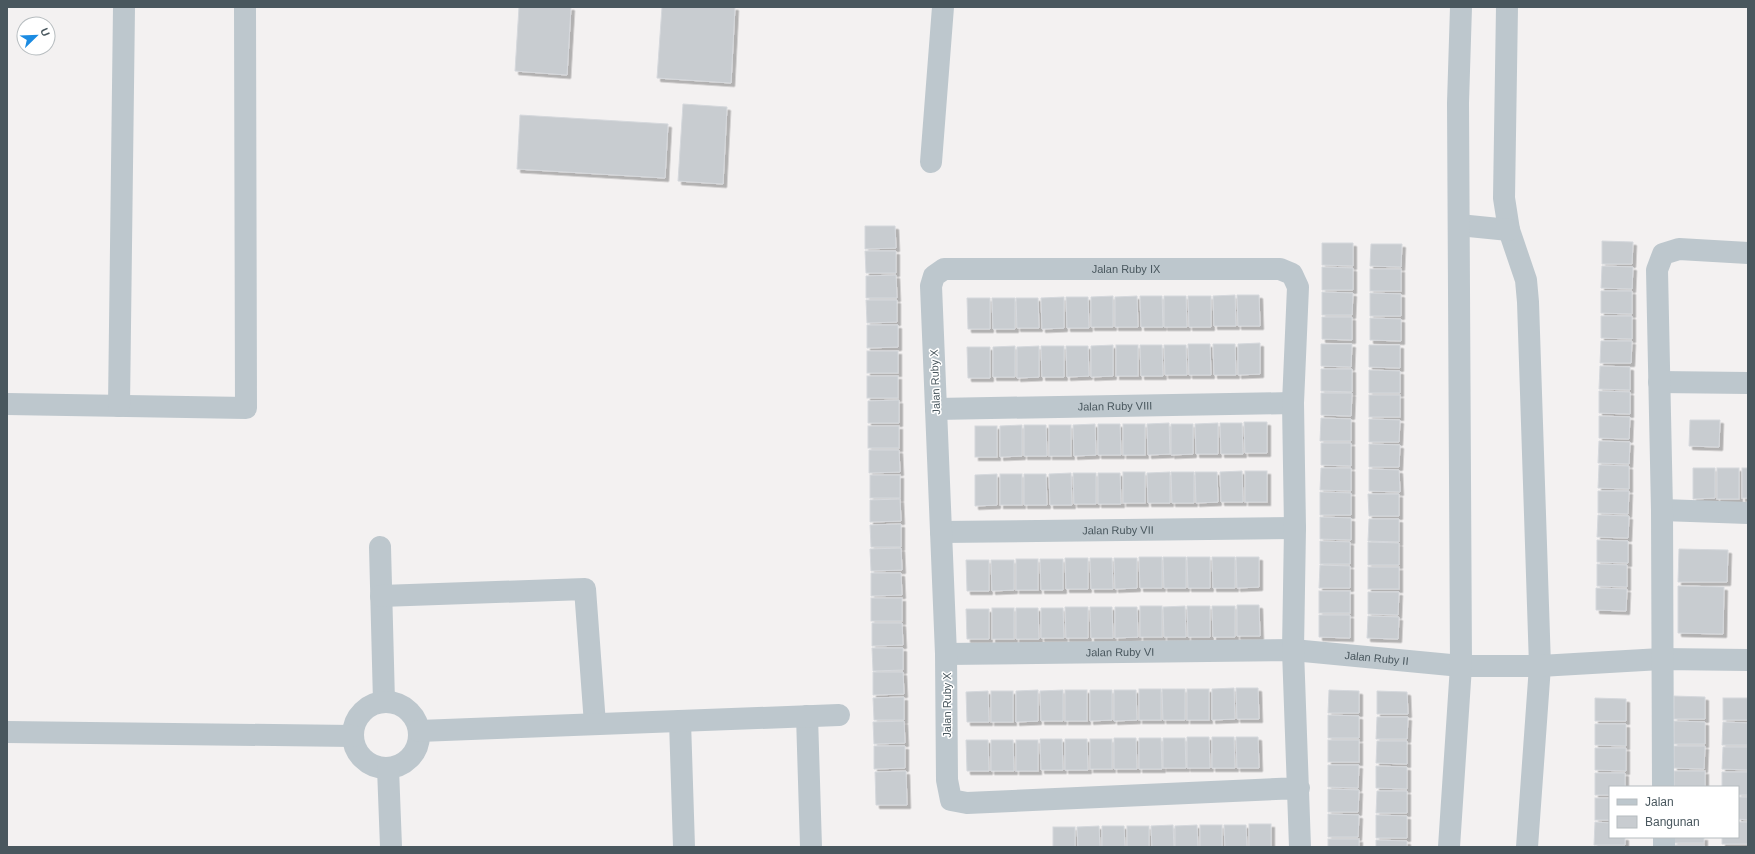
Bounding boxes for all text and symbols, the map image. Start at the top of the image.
north arrow [16,16,56,56]
text: U [38,26,52,38]
street label: Jalan Ruby IX [1092,263,1161,275]
street label: Jalan Ruby X [928,348,942,415]
street label: Jalan Ruby VIII [1078,399,1152,413]
street label: Jalan Ruby VII [1082,524,1154,536]
street label: Jalan Ruby VI [1086,646,1154,658]
street label: Jalan Ruby II [1344,649,1409,667]
street label: Jalan Ruby X [941,672,953,738]
legend [1609,786,1739,838]
text: Jalan [1645,795,1674,809]
text: Bangunan [1645,815,1700,829]

